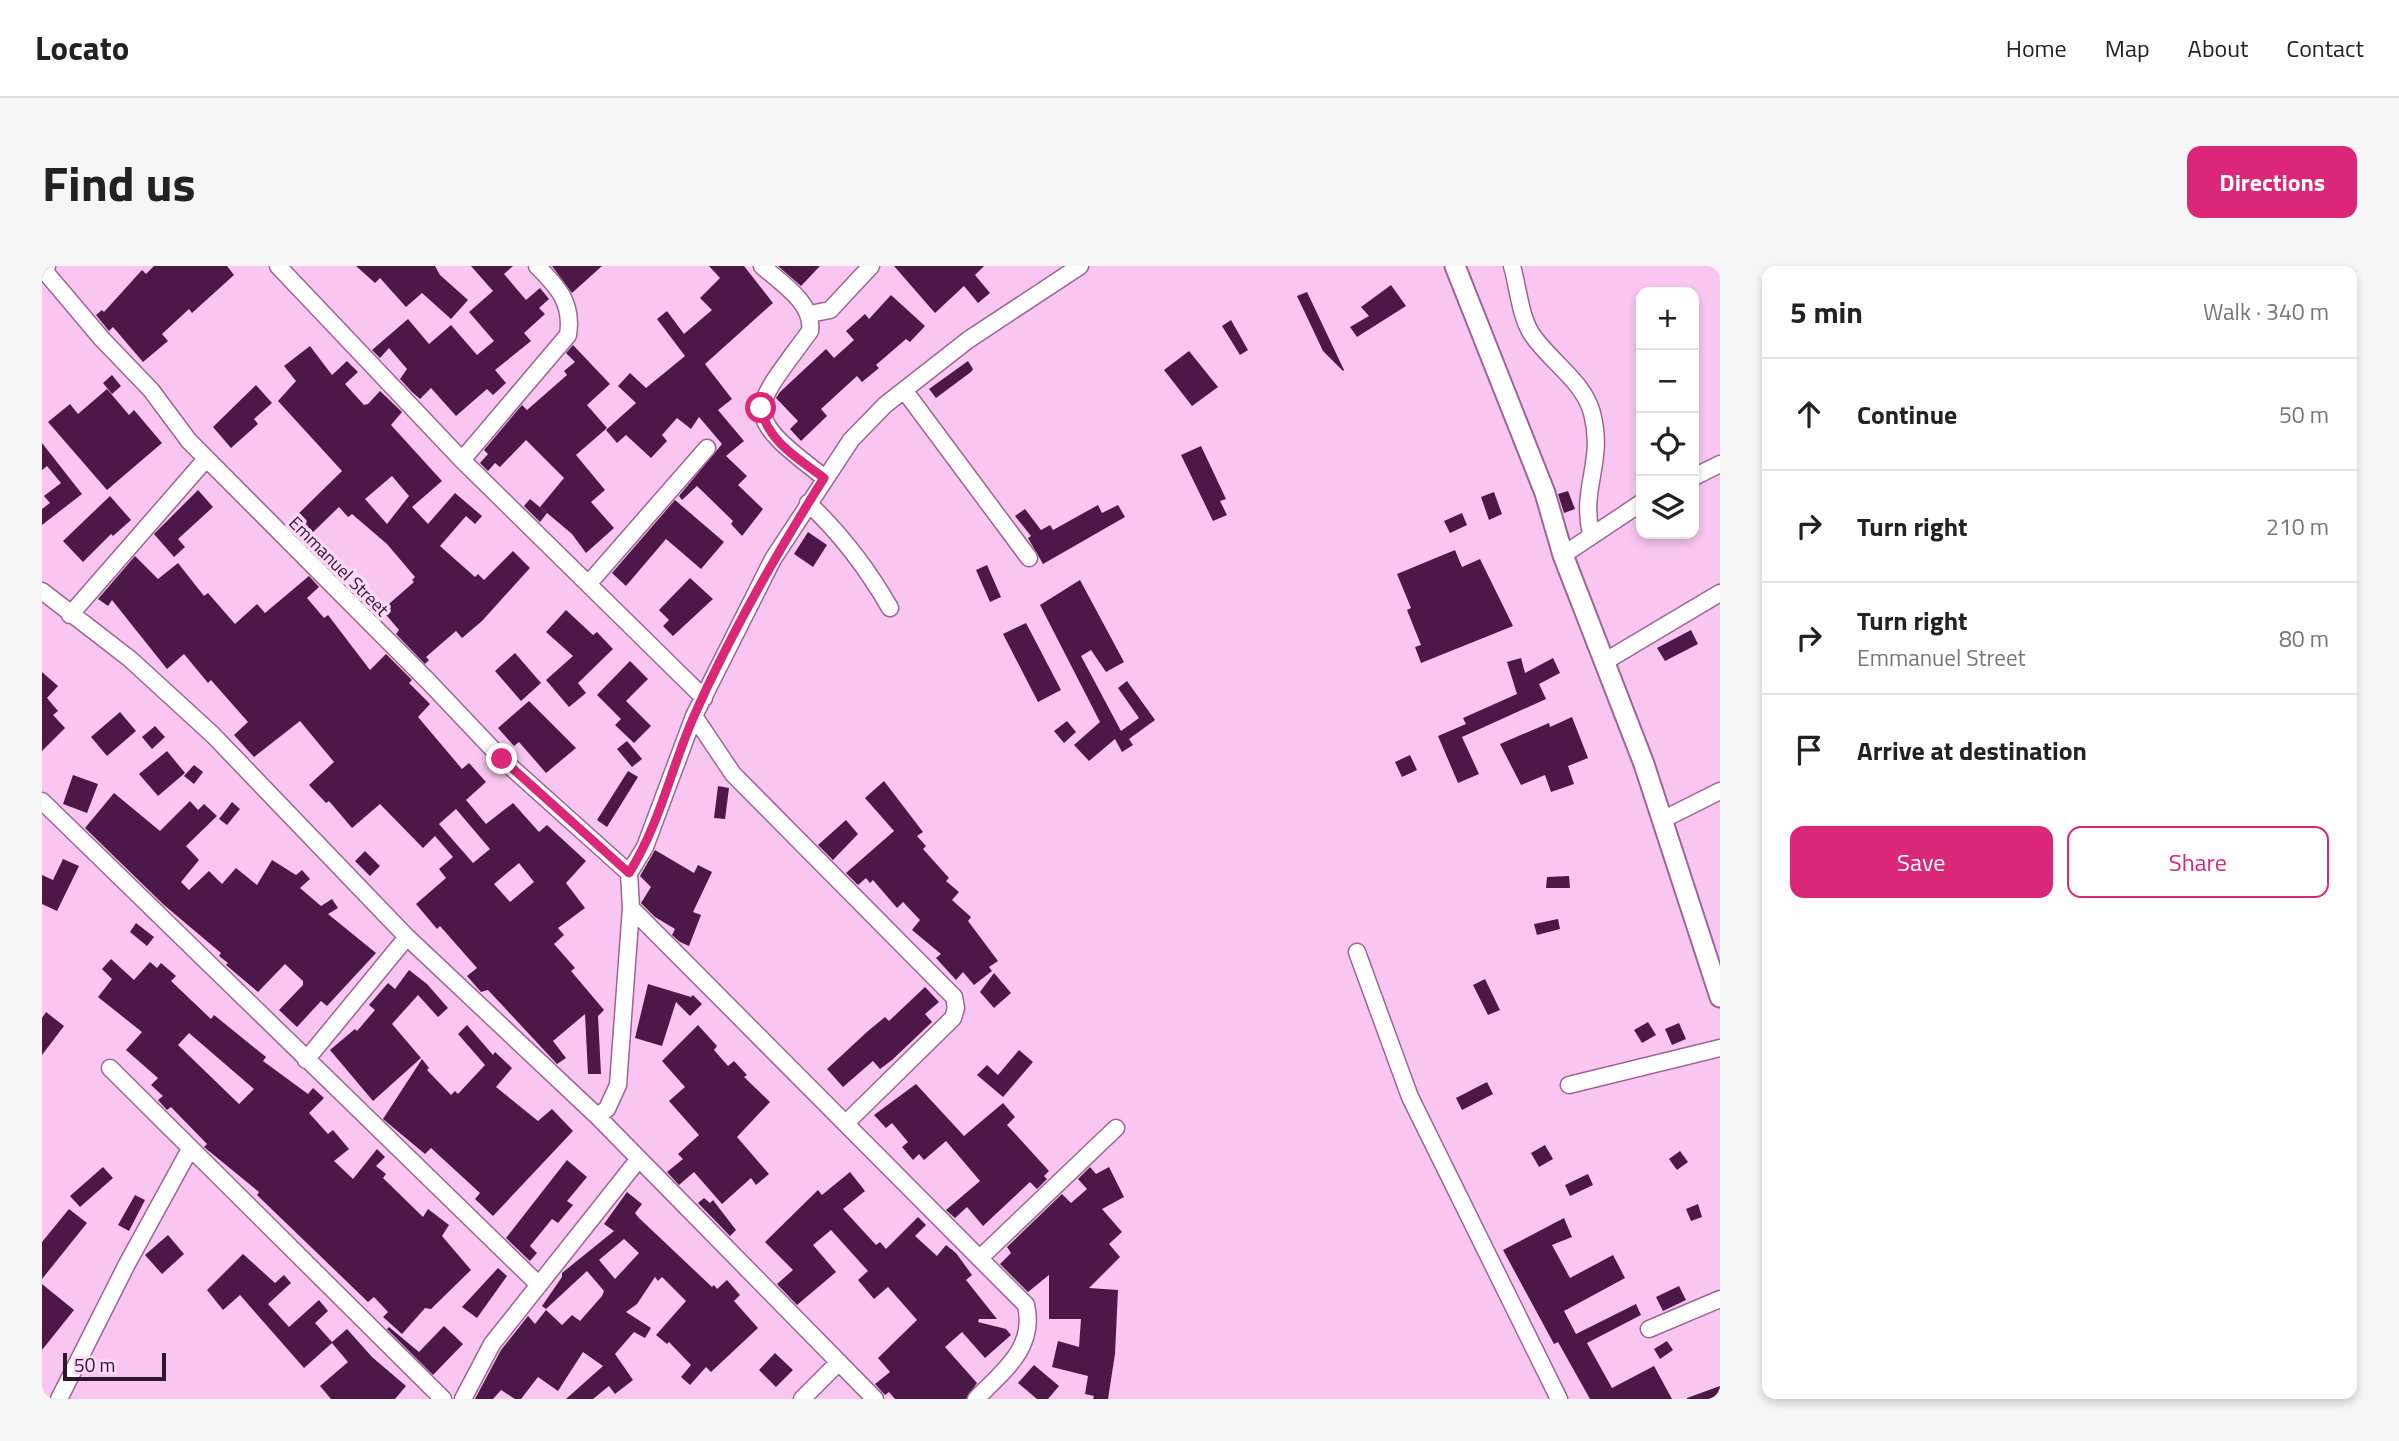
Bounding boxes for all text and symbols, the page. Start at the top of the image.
text: Locato [35,23,129,73]
text: Home [2006,30,2067,66]
text: Map [2105,30,2150,66]
text: About [2188,30,2248,66]
text: Contact [2286,30,2364,66]
text: Find us [42,145,196,220]
button: Directions [2187,146,2357,218]
map controls [1636,287,1699,539]
button: + [1636,287,1699,350]
text: 5 min [1790,289,1863,335]
text: Walk · 340 m [2203,294,2329,329]
button: − [1636,350,1699,413]
route start [745,392,776,423]
icon: ahead [1790,395,1828,433]
text: Continue [1857,395,1957,434]
text: 50 m [2279,397,2329,432]
button: locate [1636,413,1699,476]
button: layers [1636,476,1699,539]
icon: right [1790,507,1828,545]
text: Turn right [1857,507,1968,546]
text: 210 m [2266,509,2329,544]
street label: Emmanuel Street [283,510,396,623]
text: Turn right [1857,601,1968,640]
icon: right [1790,619,1828,657]
text: 80 m [2279,621,2329,656]
text: Emmanuel Street [1857,640,2026,675]
icon: arrive [1790,731,1828,769]
text: Arrive at destination [1857,731,2087,770]
route end [486,743,517,774]
button: Save [1790,826,2053,898]
button: Share [2067,826,2329,898]
scale bar [63,1350,166,1382]
text: 50 m [74,1350,115,1379]

